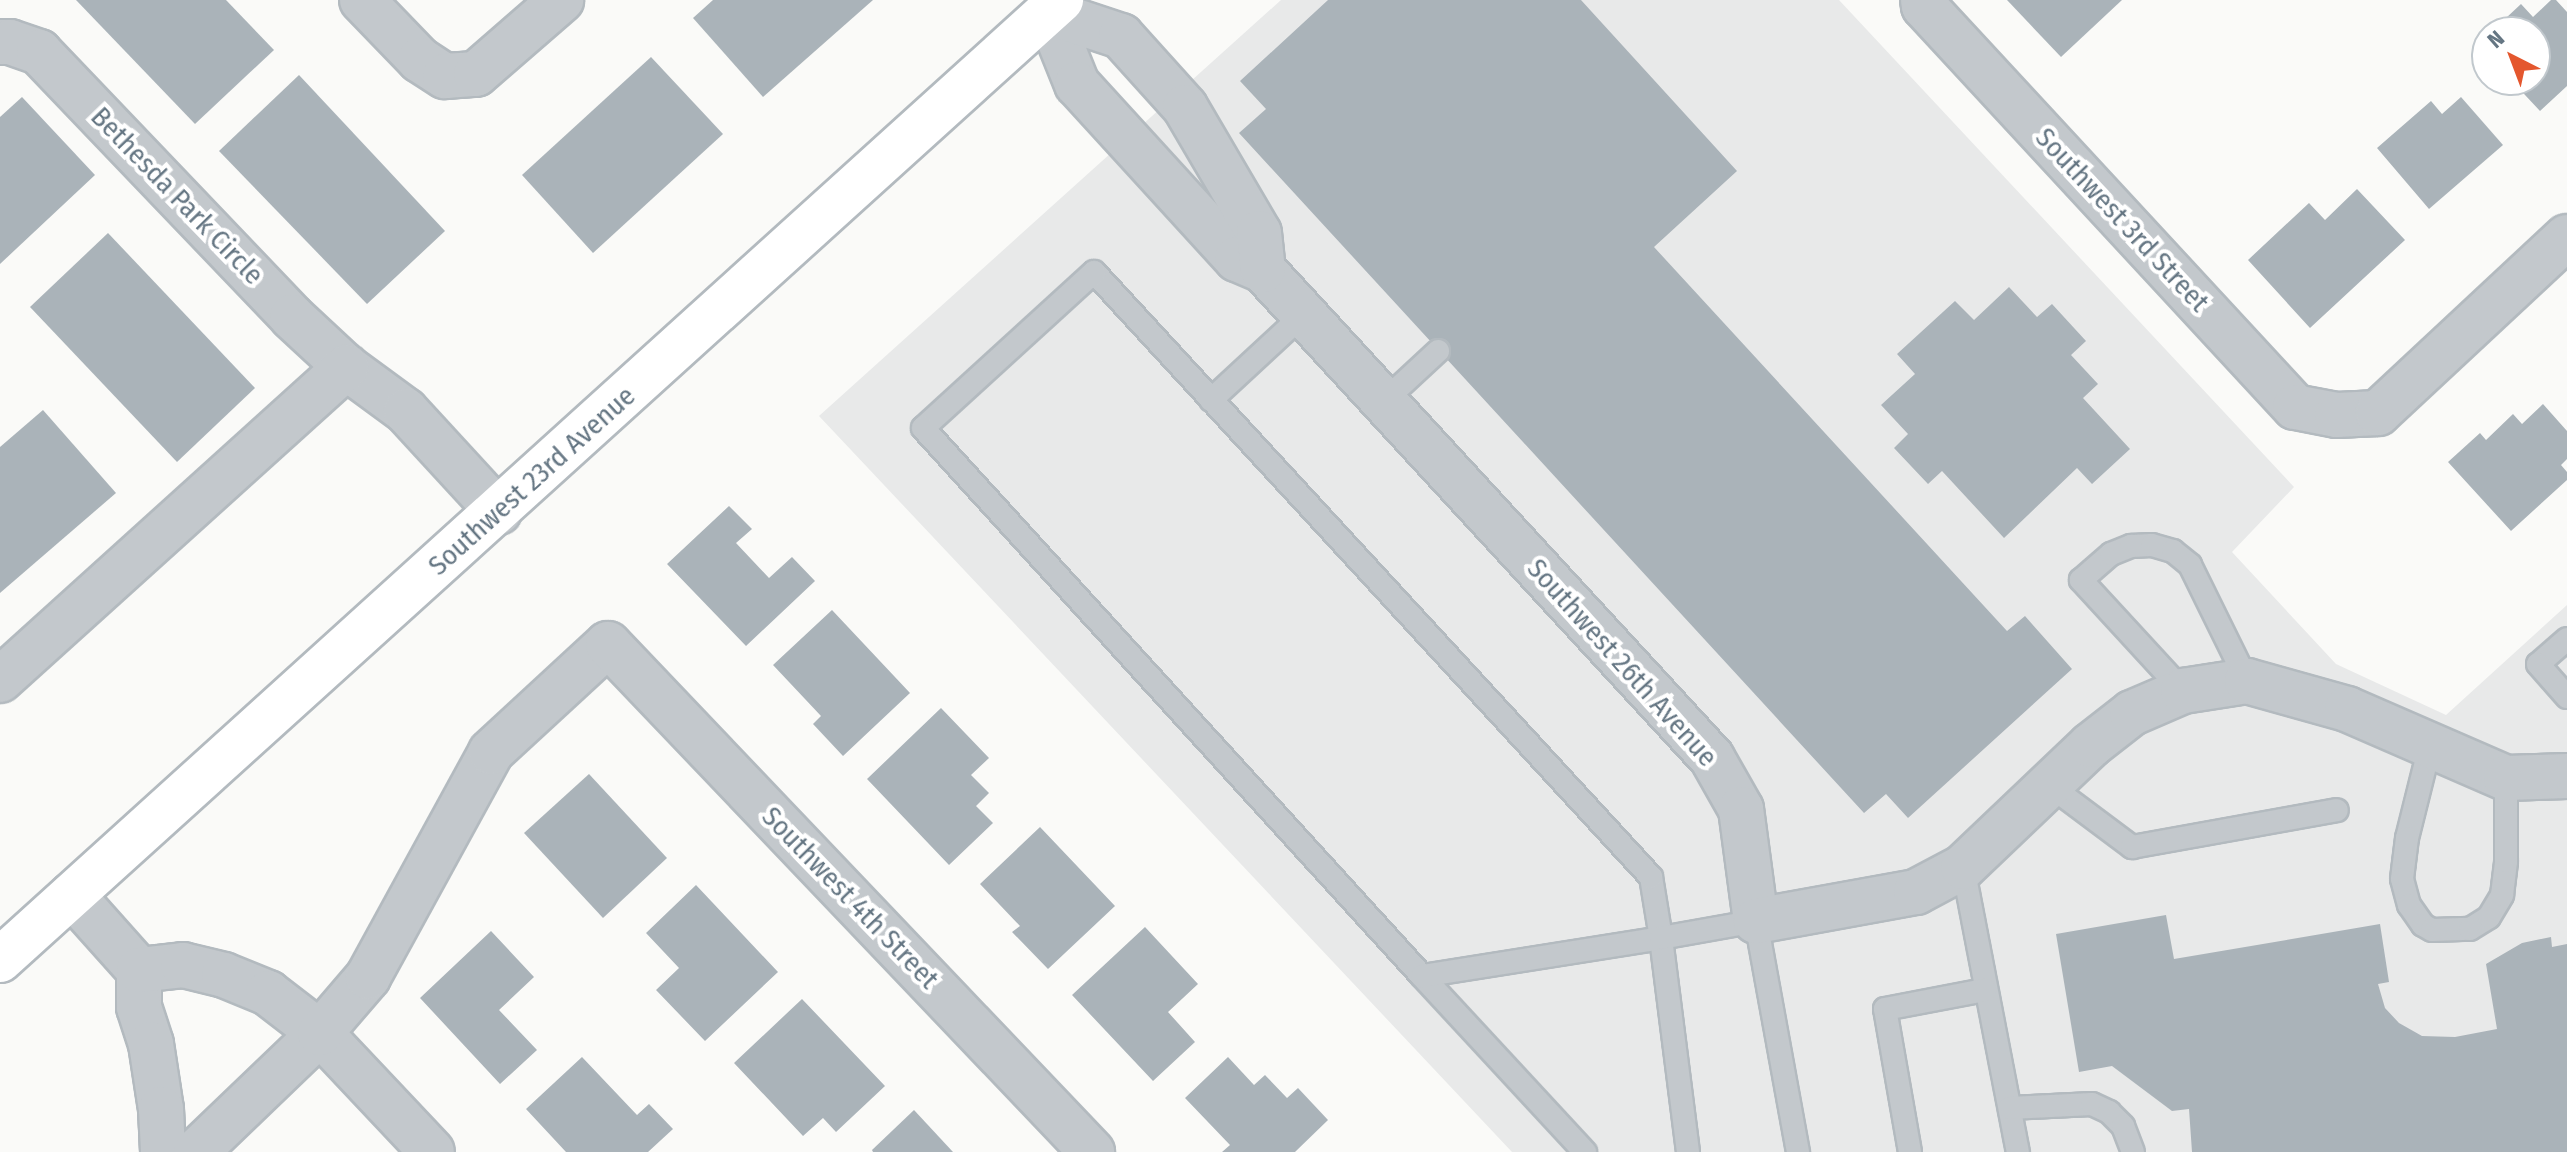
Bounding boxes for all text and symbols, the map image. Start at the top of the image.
north arrow [2471,16,2551,96]
text: N [2482,25,2510,54]
street label: Bethesda Park Circle [84,100,270,292]
street label: Southwest 3rd Street [2028,121,2216,319]
street label: Southwest 23rd Avenue [422,379,642,583]
street label: Southwest 26th Avenue [1520,552,1724,774]
street label: Southwest 4th Street [755,800,945,996]

